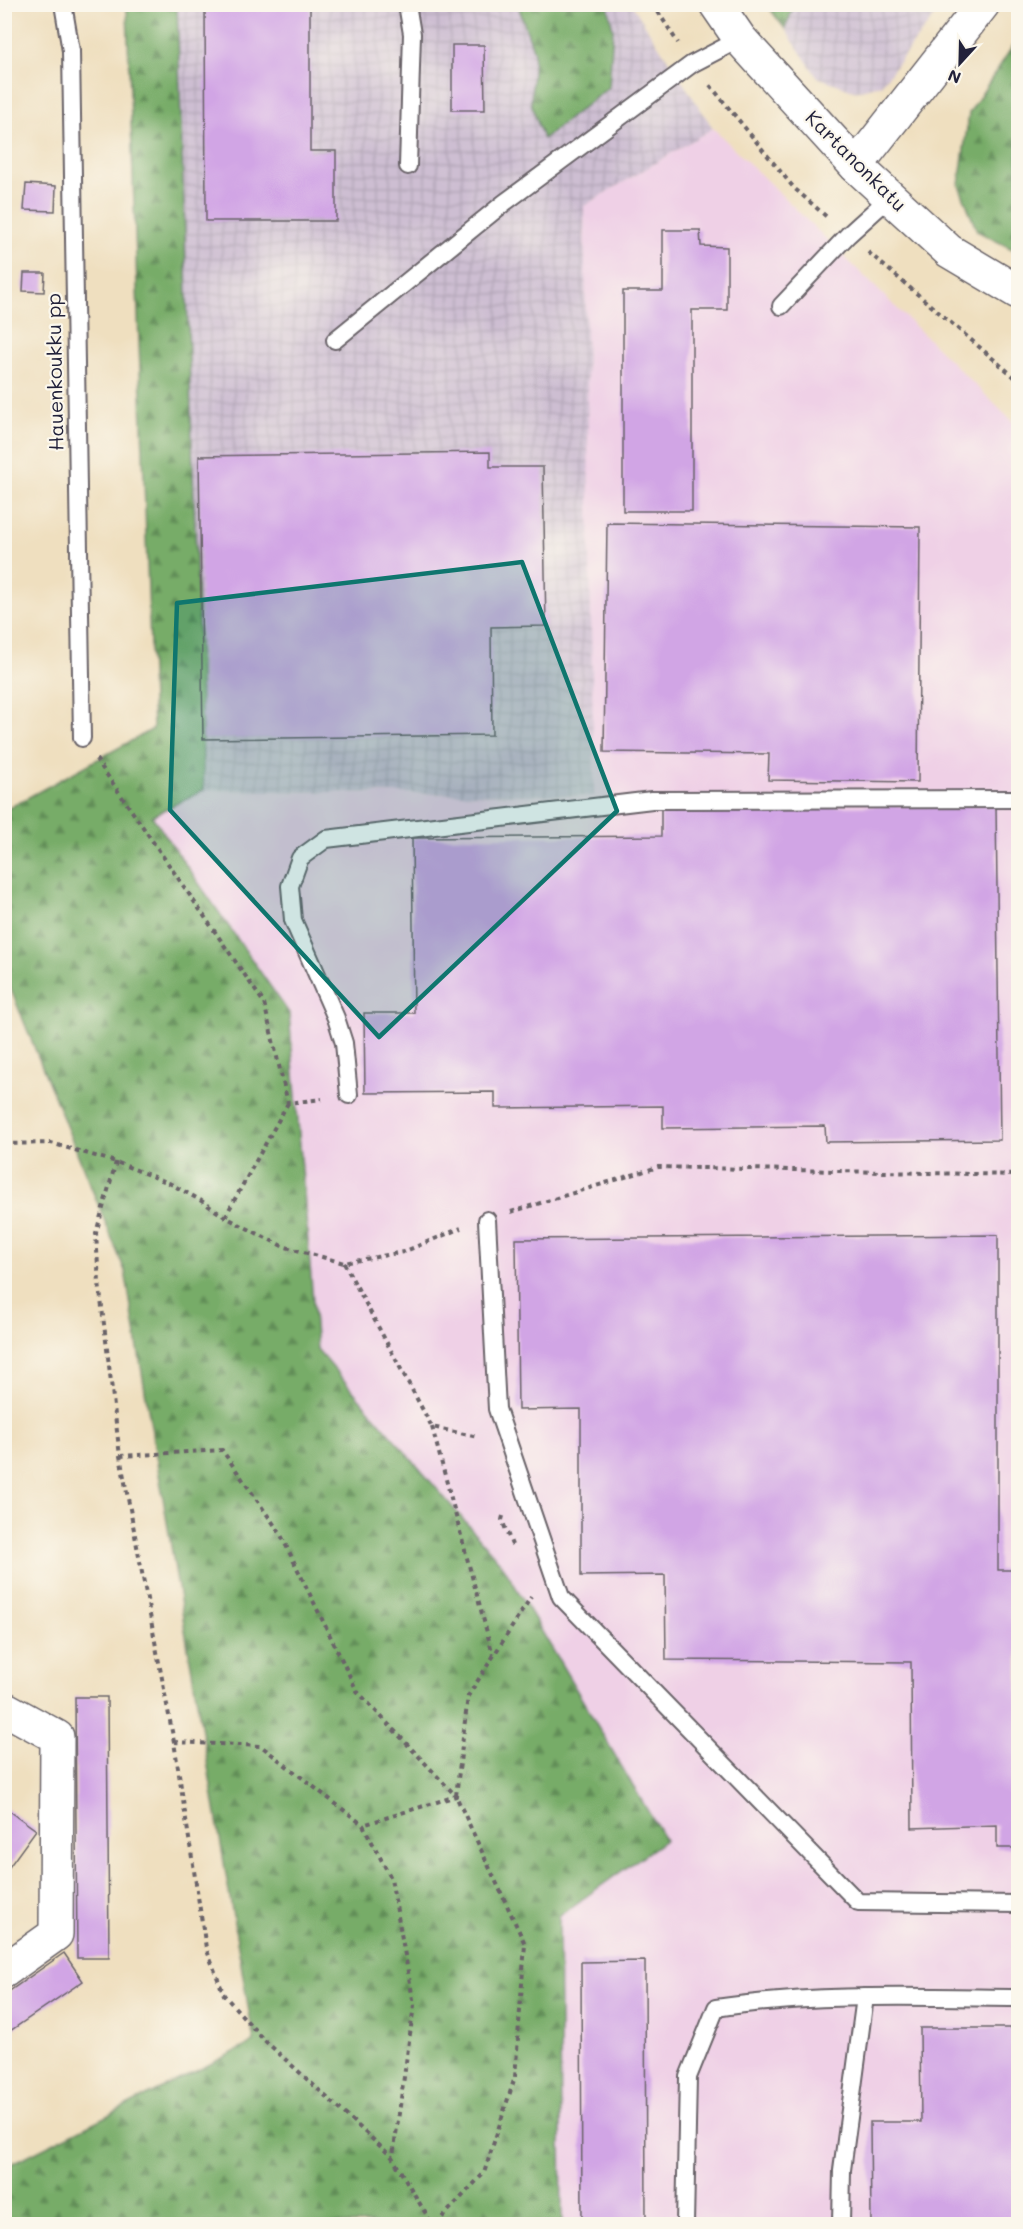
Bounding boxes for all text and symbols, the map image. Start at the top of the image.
north arrow [930,33,990,93]
text: N [945,65,964,89]
street label: Kartanonkatu [801,104,913,216]
street label: Hauenkoukku pp [40,293,68,451]

